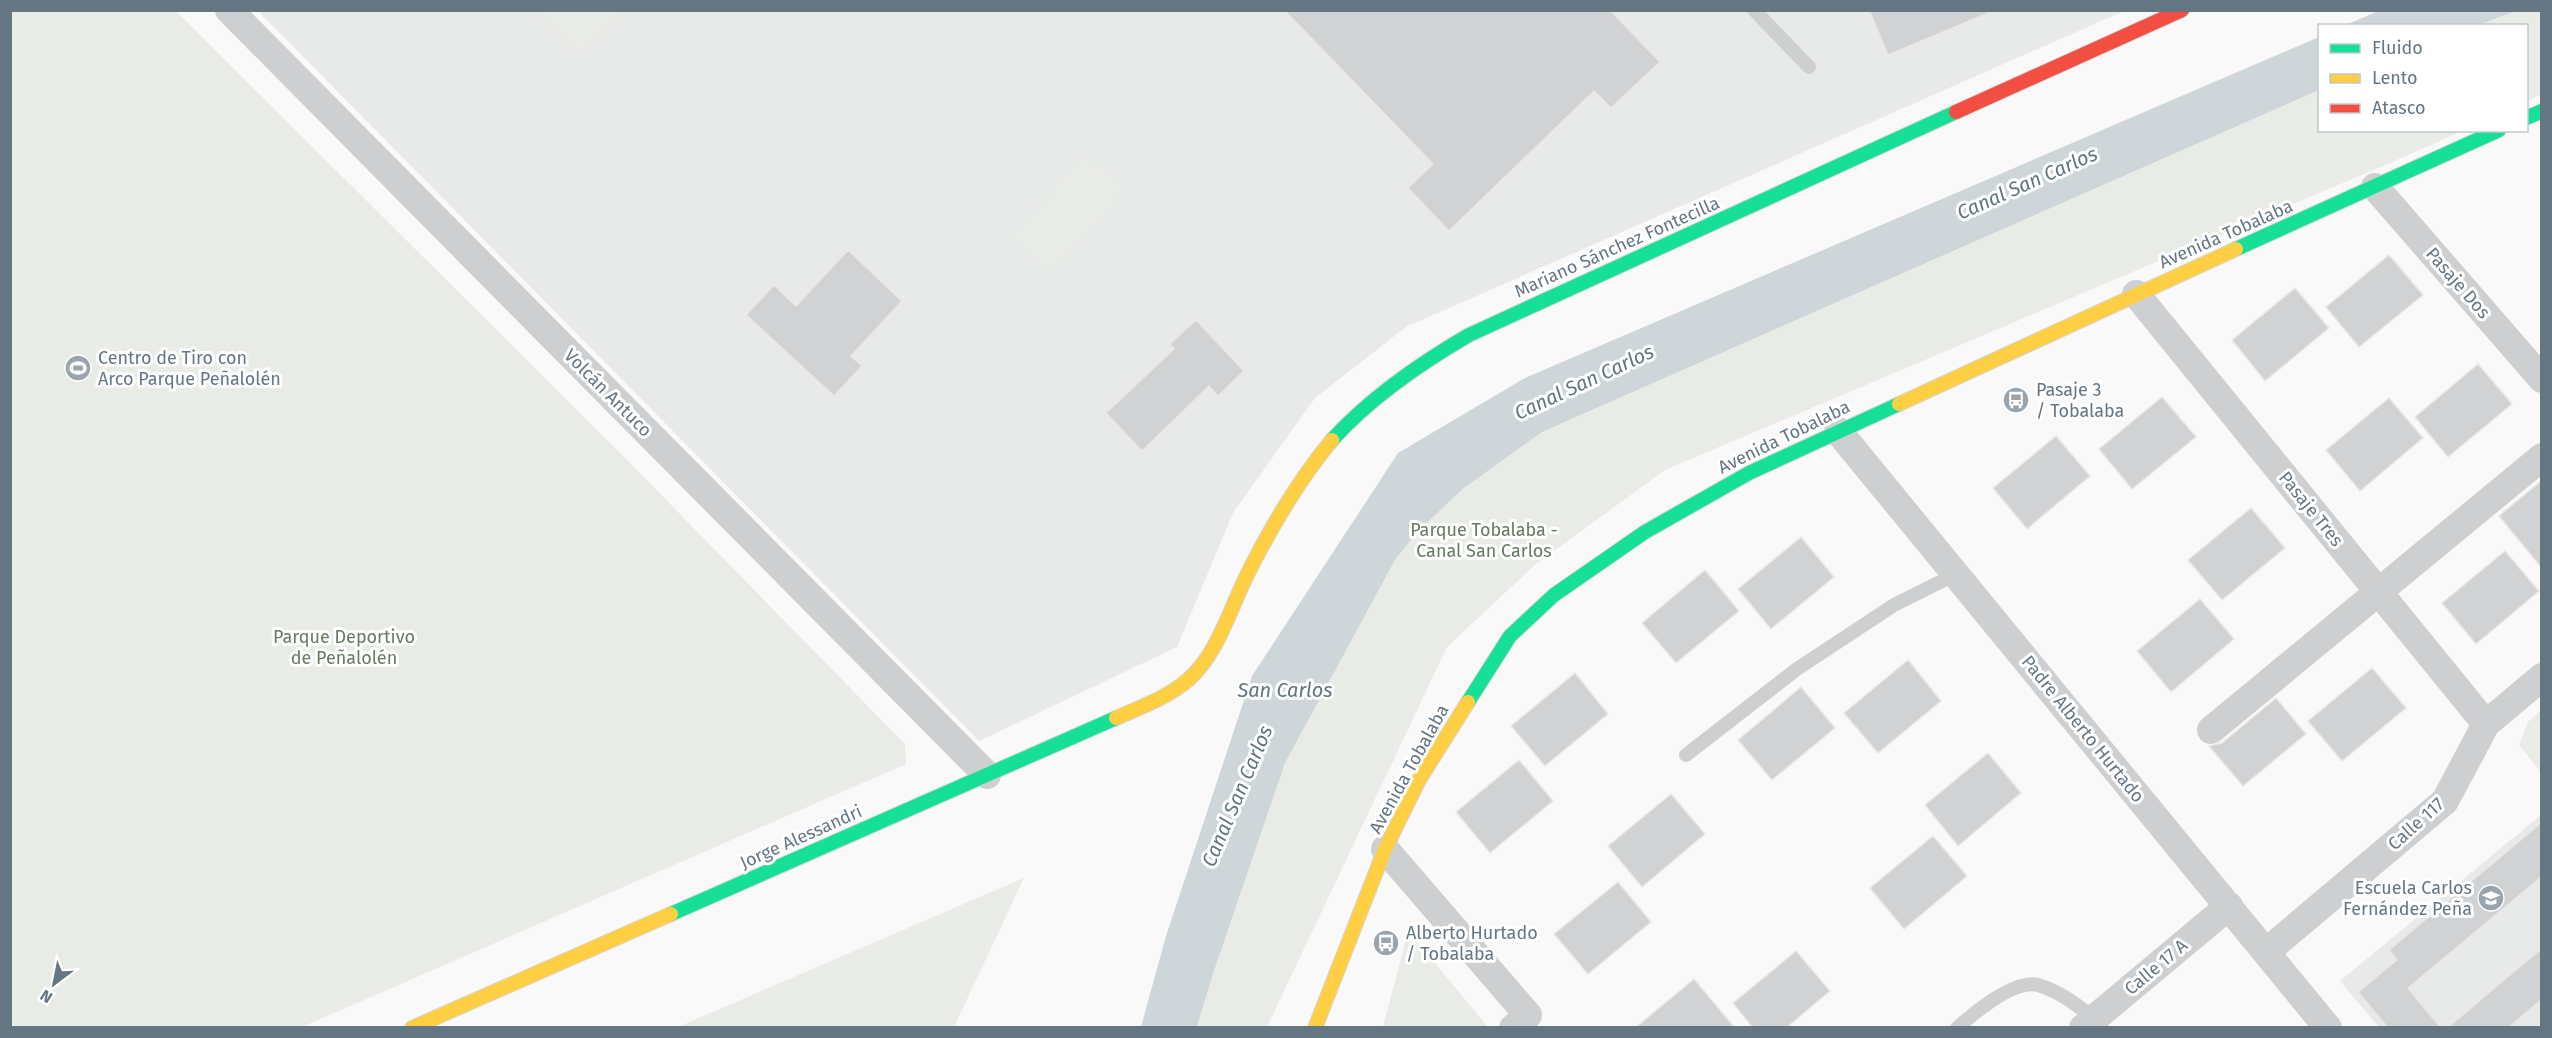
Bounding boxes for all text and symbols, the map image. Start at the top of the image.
legend [2318,24,2528,132]
text: Fluido [2372,37,2423,59]
text: Lento [2372,67,2418,89]
text: Atasco [2372,97,2425,119]
water label: Canal San Carlos [1953,141,2101,225]
street label: Mariano Sánchez Fontecilla [1511,192,1723,302]
street label: Avenida Tobalaba [2156,195,2296,273]
street label: Pasaje Dos [2421,243,2495,323]
water label: Canal San Carlos [1510,339,1658,425]
street label: Volcán Antuco [559,344,657,442]
place label: Centro de Tiro con Arco Parque Peñalolén [98,347,281,390]
sports icon: Centro de Tiro con Arco Parque Peñalolén [63,353,93,383]
place label: Pasaje 3 / Tobalaba [2036,379,2124,422]
bus stop icon: Pasaje 3 / Tobalaba [2001,385,2031,415]
street label: Avenida Tobalaba [1714,396,1854,478]
street label: Pasaje Tres [2274,467,2348,551]
park label: Parque Tobalaba - Canal San Carlos [1410,519,1558,562]
park label: Parque Deportivo de Peñalolén [273,626,415,669]
street label: Padre Alberto Hurtado [2017,651,2149,807]
water label: San Carlos [1236,678,1333,702]
street label: Avenida Tobalaba [1364,701,1454,837]
water label: Canal San Carlos [1196,722,1278,870]
street label: Calle 117 [2383,793,2449,855]
street label: Jorge Alessandri [737,800,865,874]
place label: Escuela Carlos Fernández Peña [2343,877,2472,920]
school or university icon: Escuela Carlos Fernández Peña [2476,883,2506,913]
place label: Alberto Hurtado / Tobalaba [1406,922,1538,965]
bus stop icon: Alberto Hurtado / Tobalaba [1371,928,1401,958]
street label: Calle 17 A [2120,934,2192,1000]
north arrow [24,954,84,1014]
text: N [37,985,56,1007]

